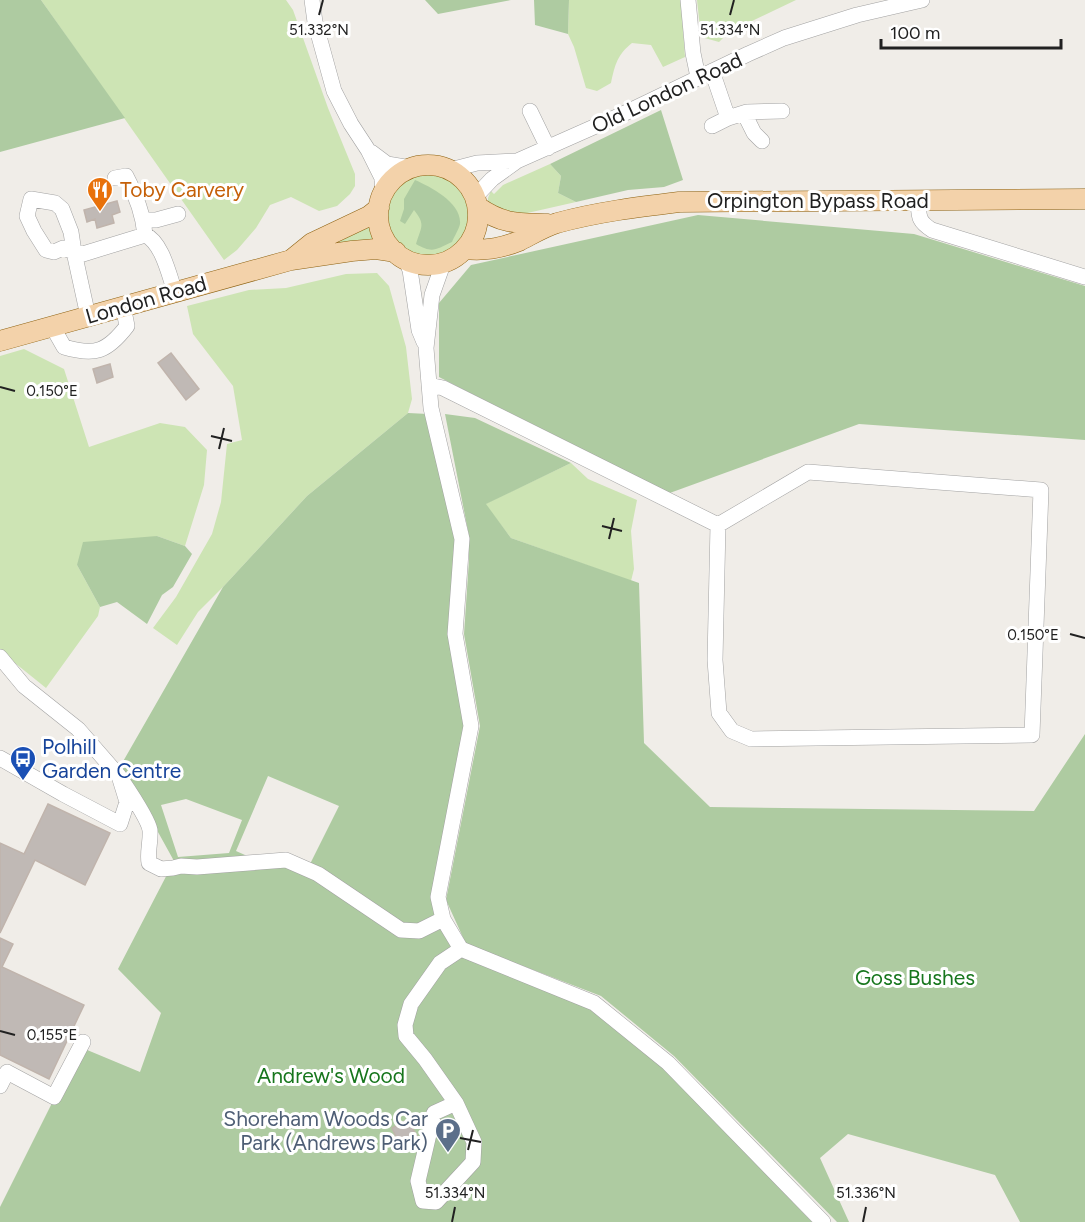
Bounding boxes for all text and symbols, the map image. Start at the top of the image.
scale bar [881,12,1061,50]
text: 51.332°N [289,21,349,39]
text: 51.334°N [700,21,760,39]
text: 100 m [890,22,940,44]
street label: Old London Road [588,47,746,138]
restaurant icon: Toby Carvery [85,175,115,213]
place label: Toby Carvery [120,177,244,202]
street label: Orpington Bypass Road [707,188,929,213]
street label: London Road [83,270,209,329]
text: 0.150°E [26,382,78,400]
text: 0.150°E [1007,626,1059,644]
place label: Polhill Garden Centre [42,734,181,783]
bus stop icon: Polhill Garden Centre [8,744,38,782]
park label: Goss Bushes [855,965,975,990]
text: 0.155°E [27,1026,77,1044]
park label: Andrew's Wood [257,1063,405,1088]
place label: Shoreham Woods Car Park (Andrews Park) [223,1106,428,1155]
parking icon: Shoreham Woods Car Park (Andrews Park) [433,1116,463,1154]
text: 51.334°N [425,1184,485,1202]
text: 51.336°N [836,1184,896,1202]

